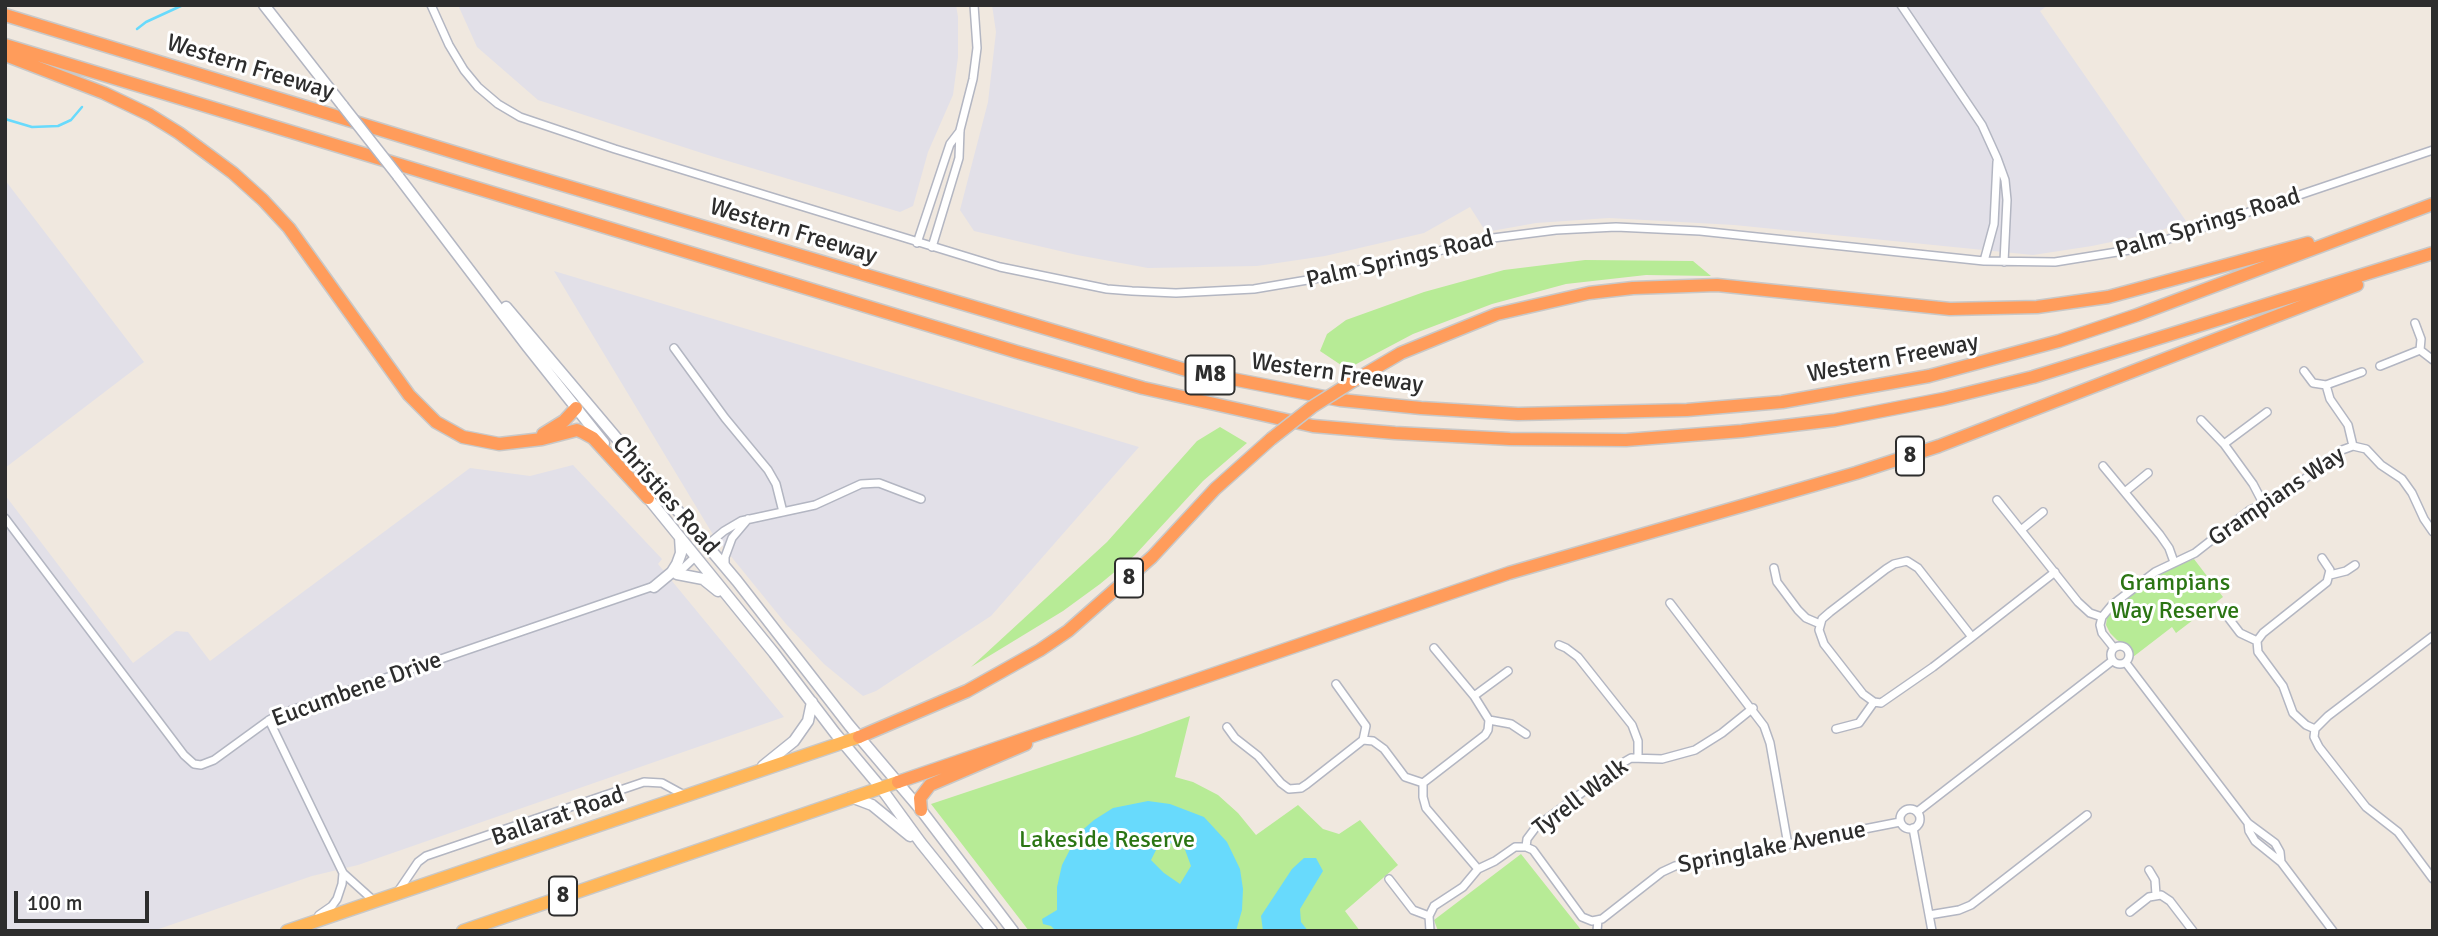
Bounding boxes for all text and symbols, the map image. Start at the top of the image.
street label: Western Freeway [163,29,337,107]
street label: Palm Springs Road [2112,182,2304,266]
street label: Western Freeway [706,193,880,271]
street label: Palm Springs Road [1304,224,1496,296]
street label: Western Freeway [1805,328,1981,390]
street label: Western Freeway [1249,348,1425,400]
road number: M8 [1186,356,1234,394]
street label: Christies Road [606,431,724,561]
road number: 8 [1896,436,1924,476]
street label: Grampians Way [2203,441,2351,553]
road number: 8 [1115,558,1143,598]
park label: Grampians Way Reserve [2111,570,2239,626]
street label: Eucumbene Drive [268,646,446,734]
street label: Tyrell Walk [1528,753,1634,843]
street label: Ballarat Road [488,781,628,853]
street label: Springlake Avenue [1676,816,1868,880]
park label: Lakeside Reserve [1019,827,1195,855]
scale bar [18,876,152,920]
road number: 8 [549,876,577,916]
text: 100 m [27,890,82,916]

